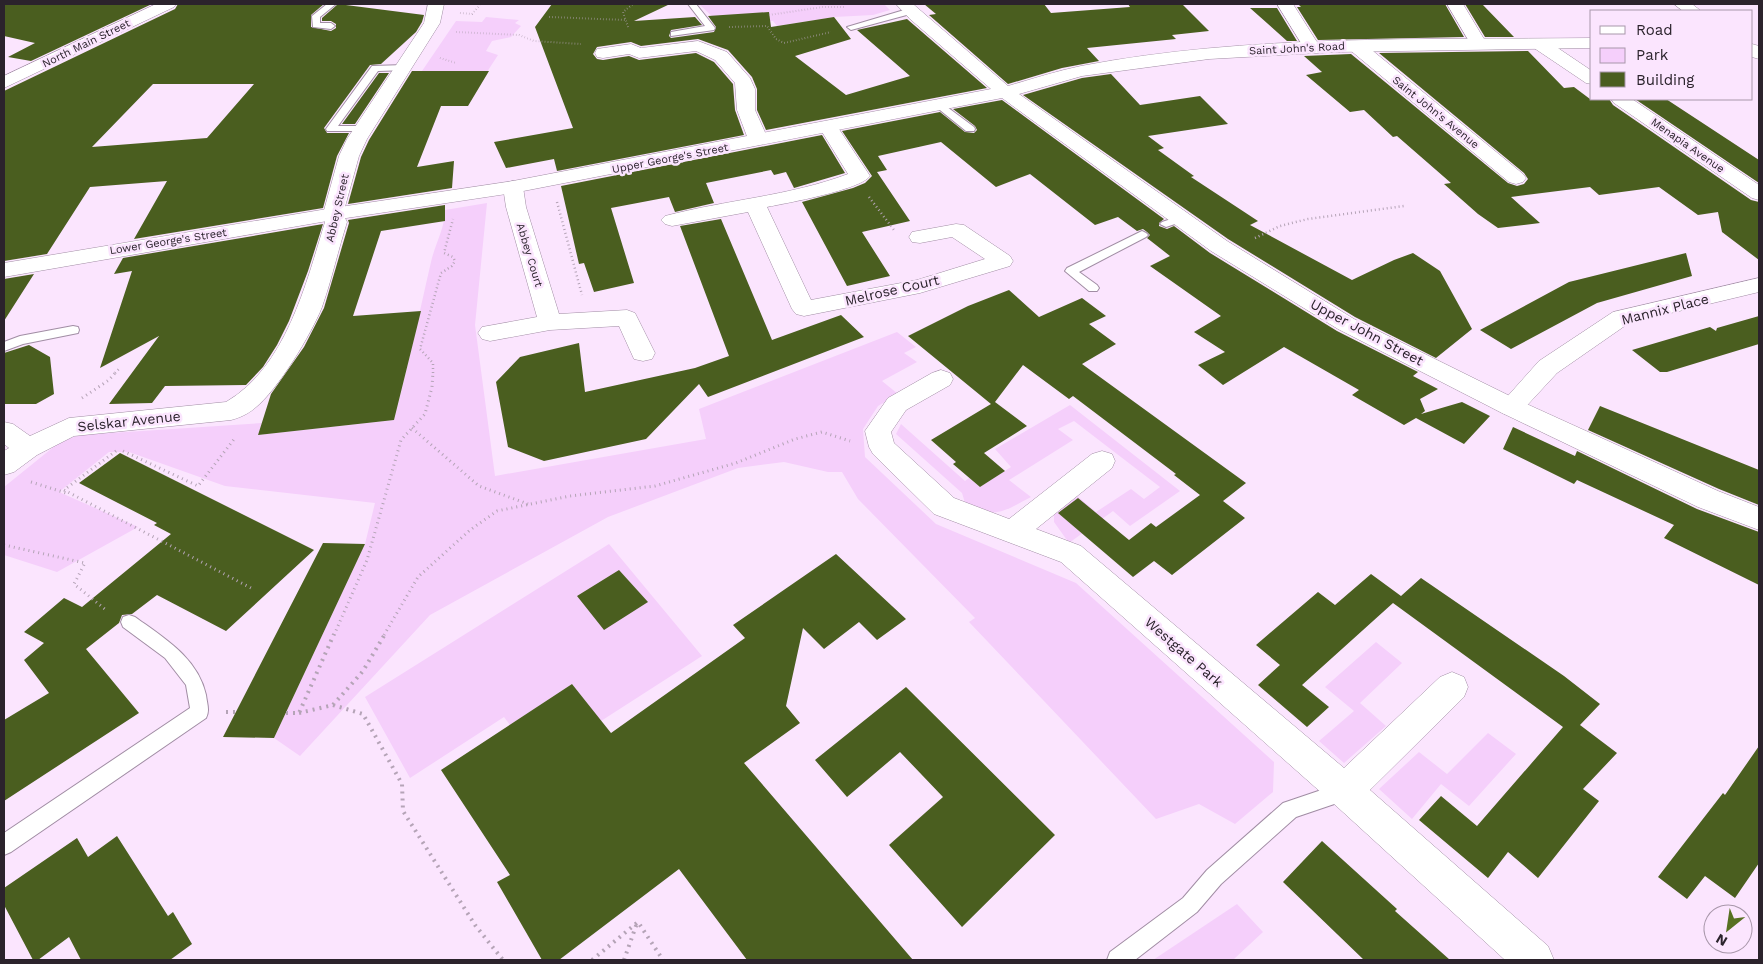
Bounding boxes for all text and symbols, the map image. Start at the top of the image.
legend [1590,10,1753,100]
street label: North Main Street [40,16,133,70]
text: Road [1636,21,1673,39]
street label: Saint John's Road [1249,40,1345,57]
text: Park [1636,46,1669,64]
text: Building [1636,71,1694,89]
street label: Saint John's Avenue [1390,74,1482,151]
street label: Menapia Avenue [1648,115,1727,176]
street label: Upper George's Street [611,141,730,176]
street label: Abbey Street [323,172,352,243]
street label: Abbey Court [514,222,545,289]
street label: Lower George's Street [109,226,228,257]
street label: Melrose Court [843,271,941,309]
street label: Mannix Place [1620,290,1710,328]
street label: Upper John Street [1308,295,1426,369]
street label: Selskar Avenue [77,408,181,434]
street label: Westgate Park [1142,614,1226,690]
north arrow [1703,904,1753,954]
text: N [1713,931,1730,950]

